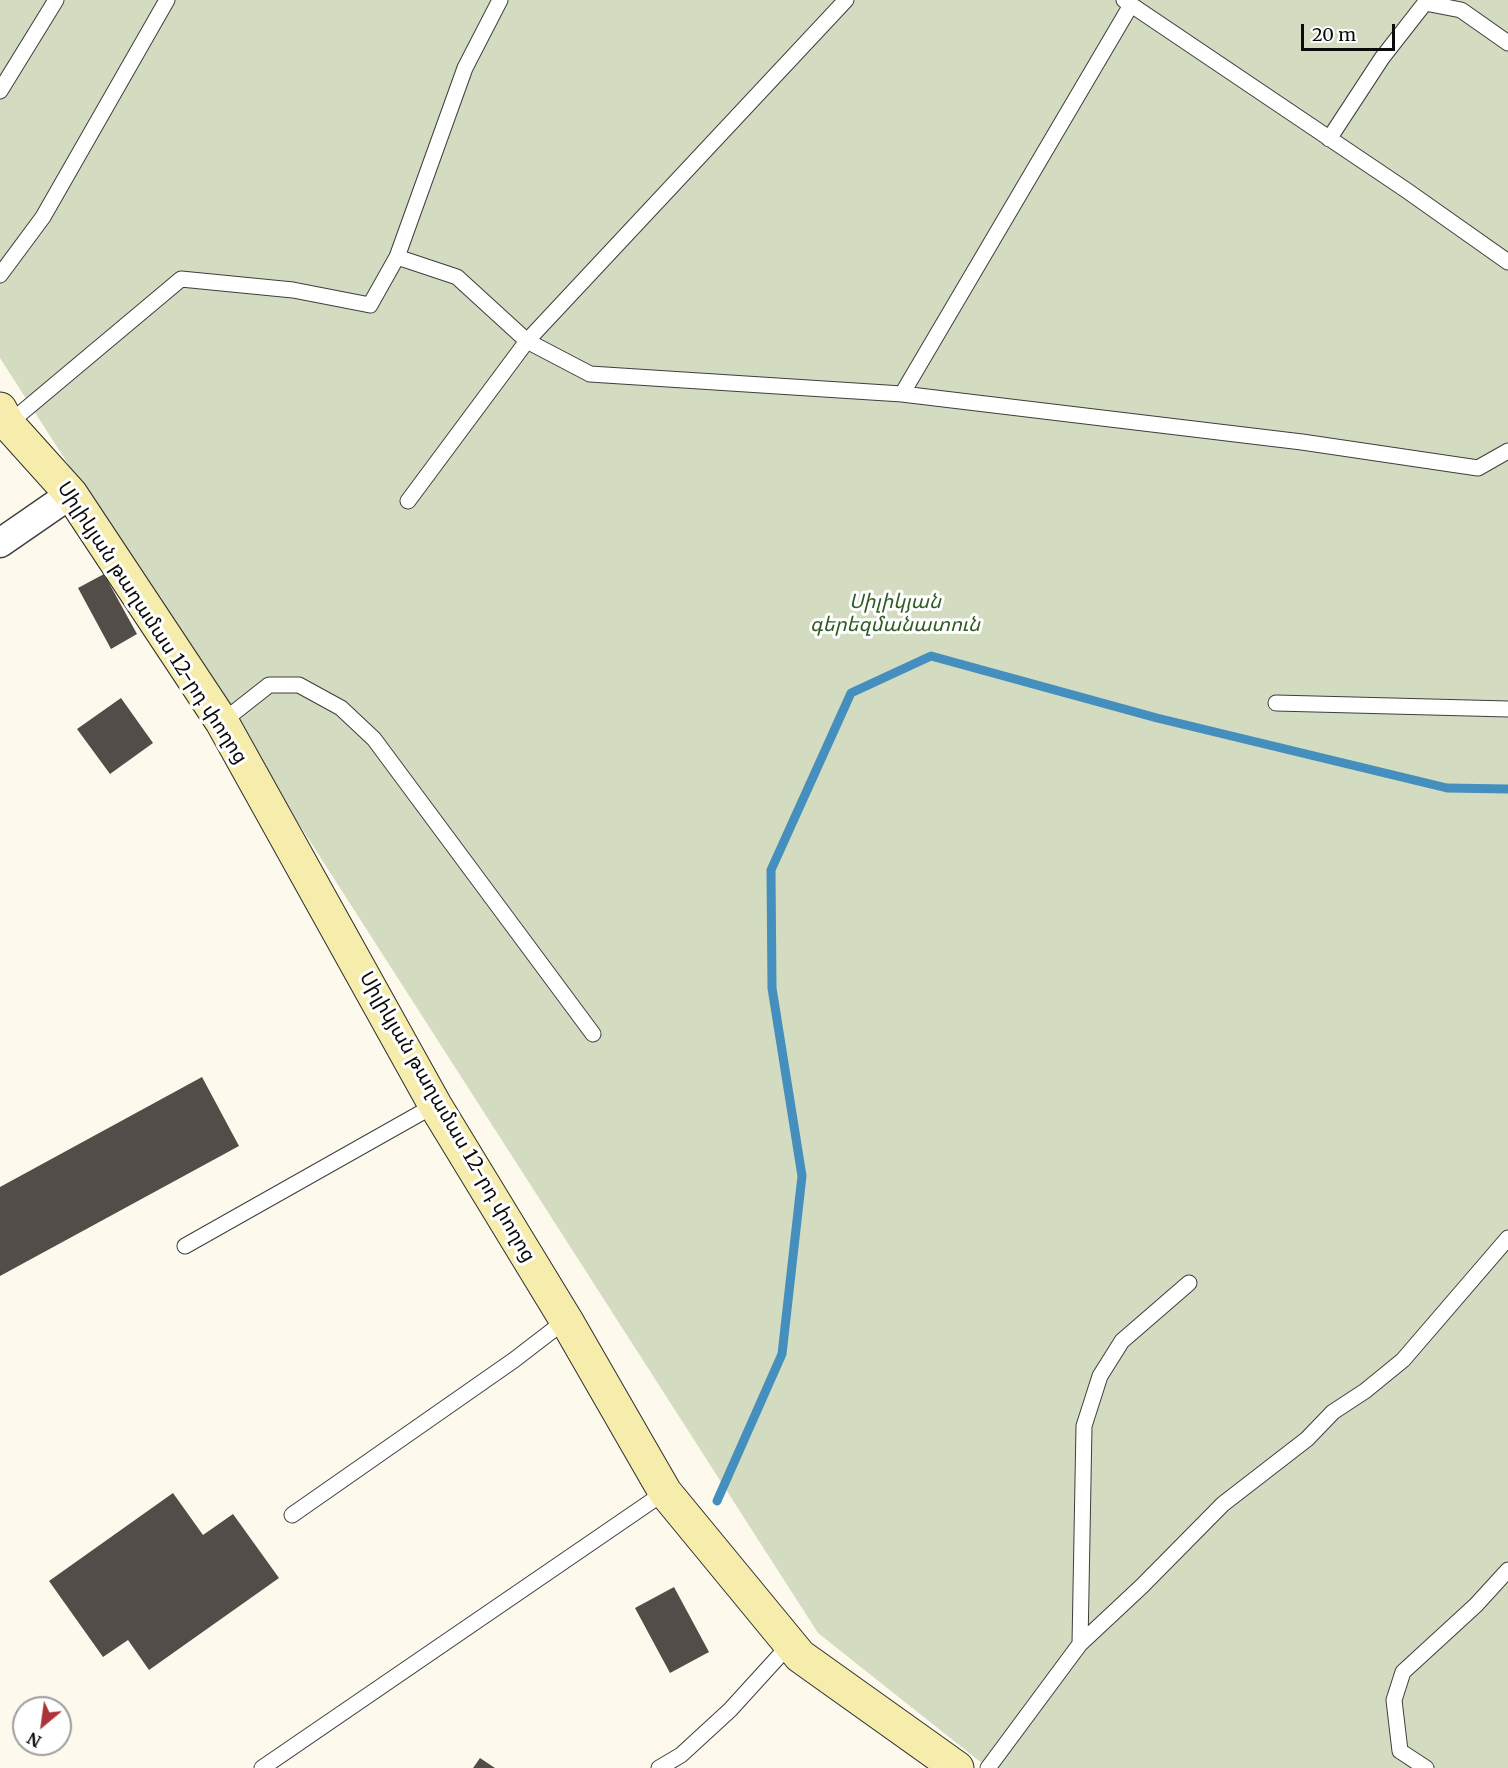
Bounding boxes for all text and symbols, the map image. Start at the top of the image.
scale bar [1304,12,1398,50]
text: 20 m [1312,23,1356,46]
street label: Սիլիկյան թաղամաս 12-րդ փողոց [52,477,252,769]
park label: Սիլիկյան գերեզմանատուն [810,590,980,637]
street label: Սիլիկյան թաղամաս 12-րդ փողոց [354,967,540,1267]
north arrow [12,1696,72,1756]
text: N [24,1728,45,1752]

